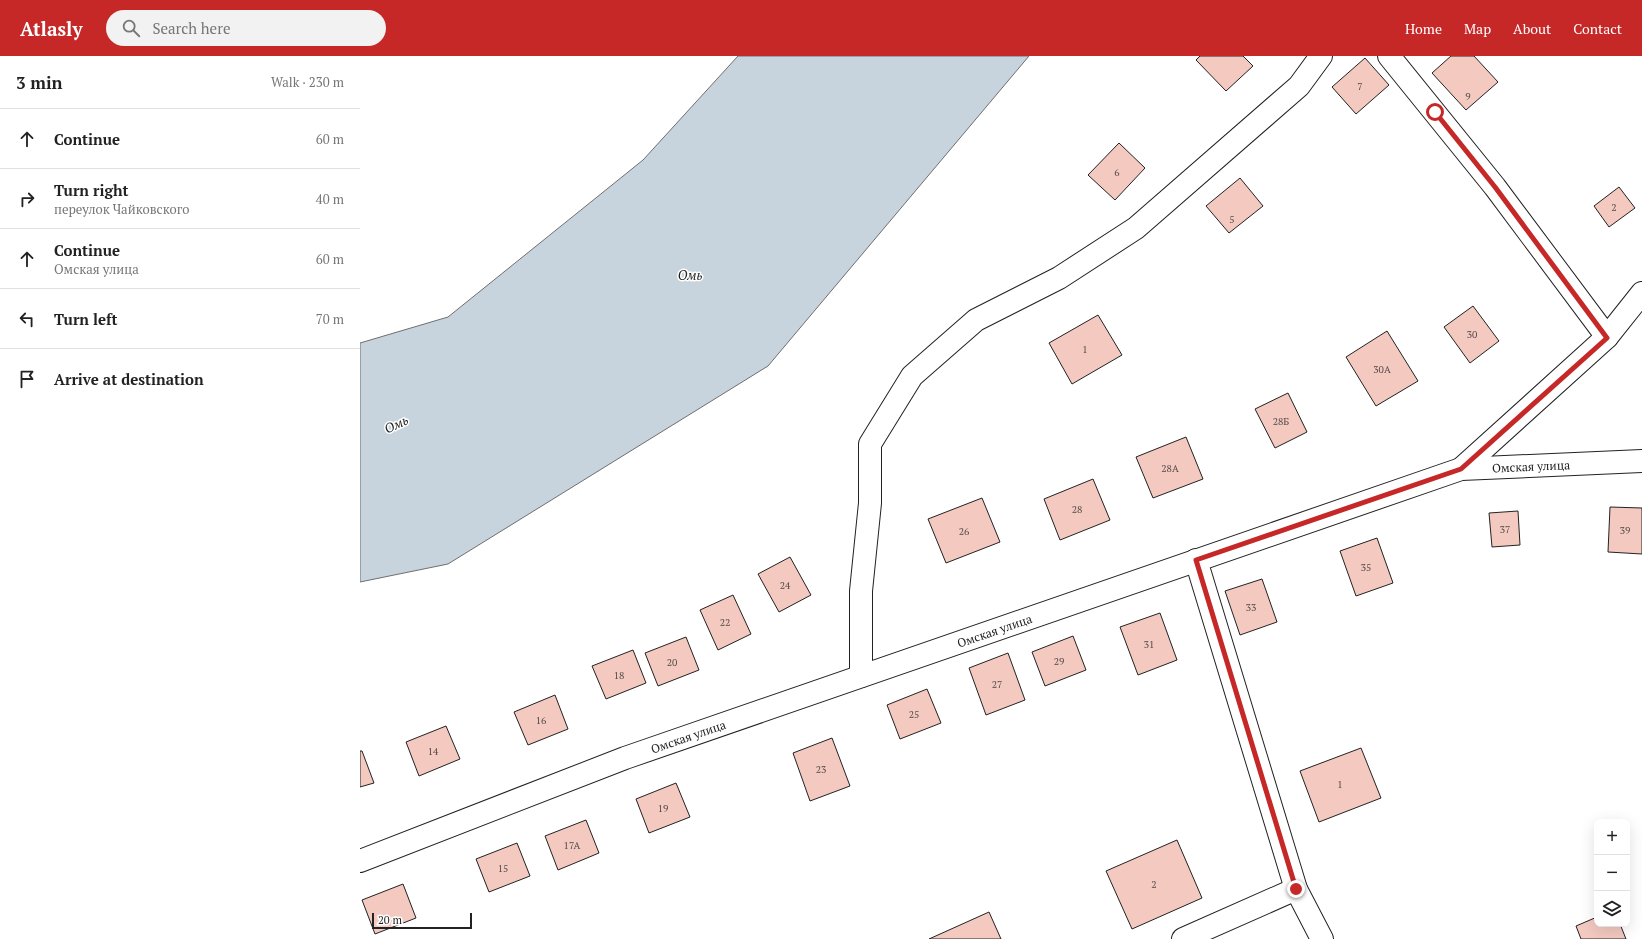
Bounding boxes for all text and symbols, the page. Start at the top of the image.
search box [106,10,386,46]
text: Atlasly [20,16,82,41]
icon: search [120,17,142,39]
text: Search here [152,18,230,38]
text: Home [1405,19,1442,38]
text: Map [1464,19,1491,38]
text: About [1513,19,1551,38]
text: Contact [1573,19,1622,38]
text: 3 min [16,71,63,94]
text: Walk · 230 m [271,73,344,91]
house number: 7 [1357,80,1363,93]
house number: 9 [1465,90,1471,103]
route start [1426,103,1444,121]
icon: ahead [16,128,38,150]
text: Continue [54,129,120,149]
text: 60 m [316,130,344,148]
house number: 6 [1114,166,1120,179]
text: Turn right [54,180,129,200]
icon: right [16,188,38,210]
text: 40 m [316,190,344,208]
text: переулок Чайковского [54,200,189,218]
house number: 2 [1611,201,1617,214]
house number: 5 [1229,213,1235,226]
text: Continue [54,240,120,260]
icon: ahead [16,248,38,270]
text: 60 m [316,250,344,268]
text: Омская улица [54,260,139,278]
water label: Омь [678,266,702,284]
icon: left [16,308,38,330]
text: Turn left [54,309,118,329]
text: 70 m [316,310,344,328]
house number: 30 [1467,328,1477,341]
house number: 1 [1082,343,1088,356]
house number: 30А [1373,363,1391,376]
icon: arrive [16,368,38,390]
text: Arrive at destination [54,369,204,389]
water label: Омь [381,411,411,437]
house number: 28Б [1273,415,1289,428]
street label: Омская улица [1492,457,1571,475]
house number: 28А [1161,462,1179,475]
house number: 28 [1072,503,1082,516]
house number: 37 [1500,523,1510,536]
house number: 39 [1620,524,1630,537]
house number: 26 [959,525,970,538]
house number: 35 [1361,561,1371,574]
house number: 24 [780,579,791,592]
house number: 33 [1246,601,1256,614]
street label: Омская улица [955,610,1034,650]
house number: 22 [720,616,730,629]
house number: 31 [1144,638,1154,651]
house number: 29 [1054,655,1064,668]
house number: 20 [667,656,677,669]
house number: 18 [614,669,624,682]
house number: 27 [992,678,1002,691]
house number: 25 [909,708,919,721]
house number: 16 [536,714,547,727]
street label: Омская улица [649,716,727,756]
house number: 14 [428,745,439,758]
house number: 23 [816,763,826,776]
house number: 1 [1337,778,1343,791]
house number: 19 [658,802,668,815]
map controls [1594,819,1630,927]
button: + [1594,819,1630,855]
house number: 17А [564,839,581,852]
button: − [1594,855,1630,891]
house number: 15 [498,862,508,875]
house number: 2 [1151,878,1157,891]
route end [1287,880,1305,898]
button: layers [1594,891,1630,927]
scale bar [372,911,472,930]
text: 20 m [378,913,402,927]

